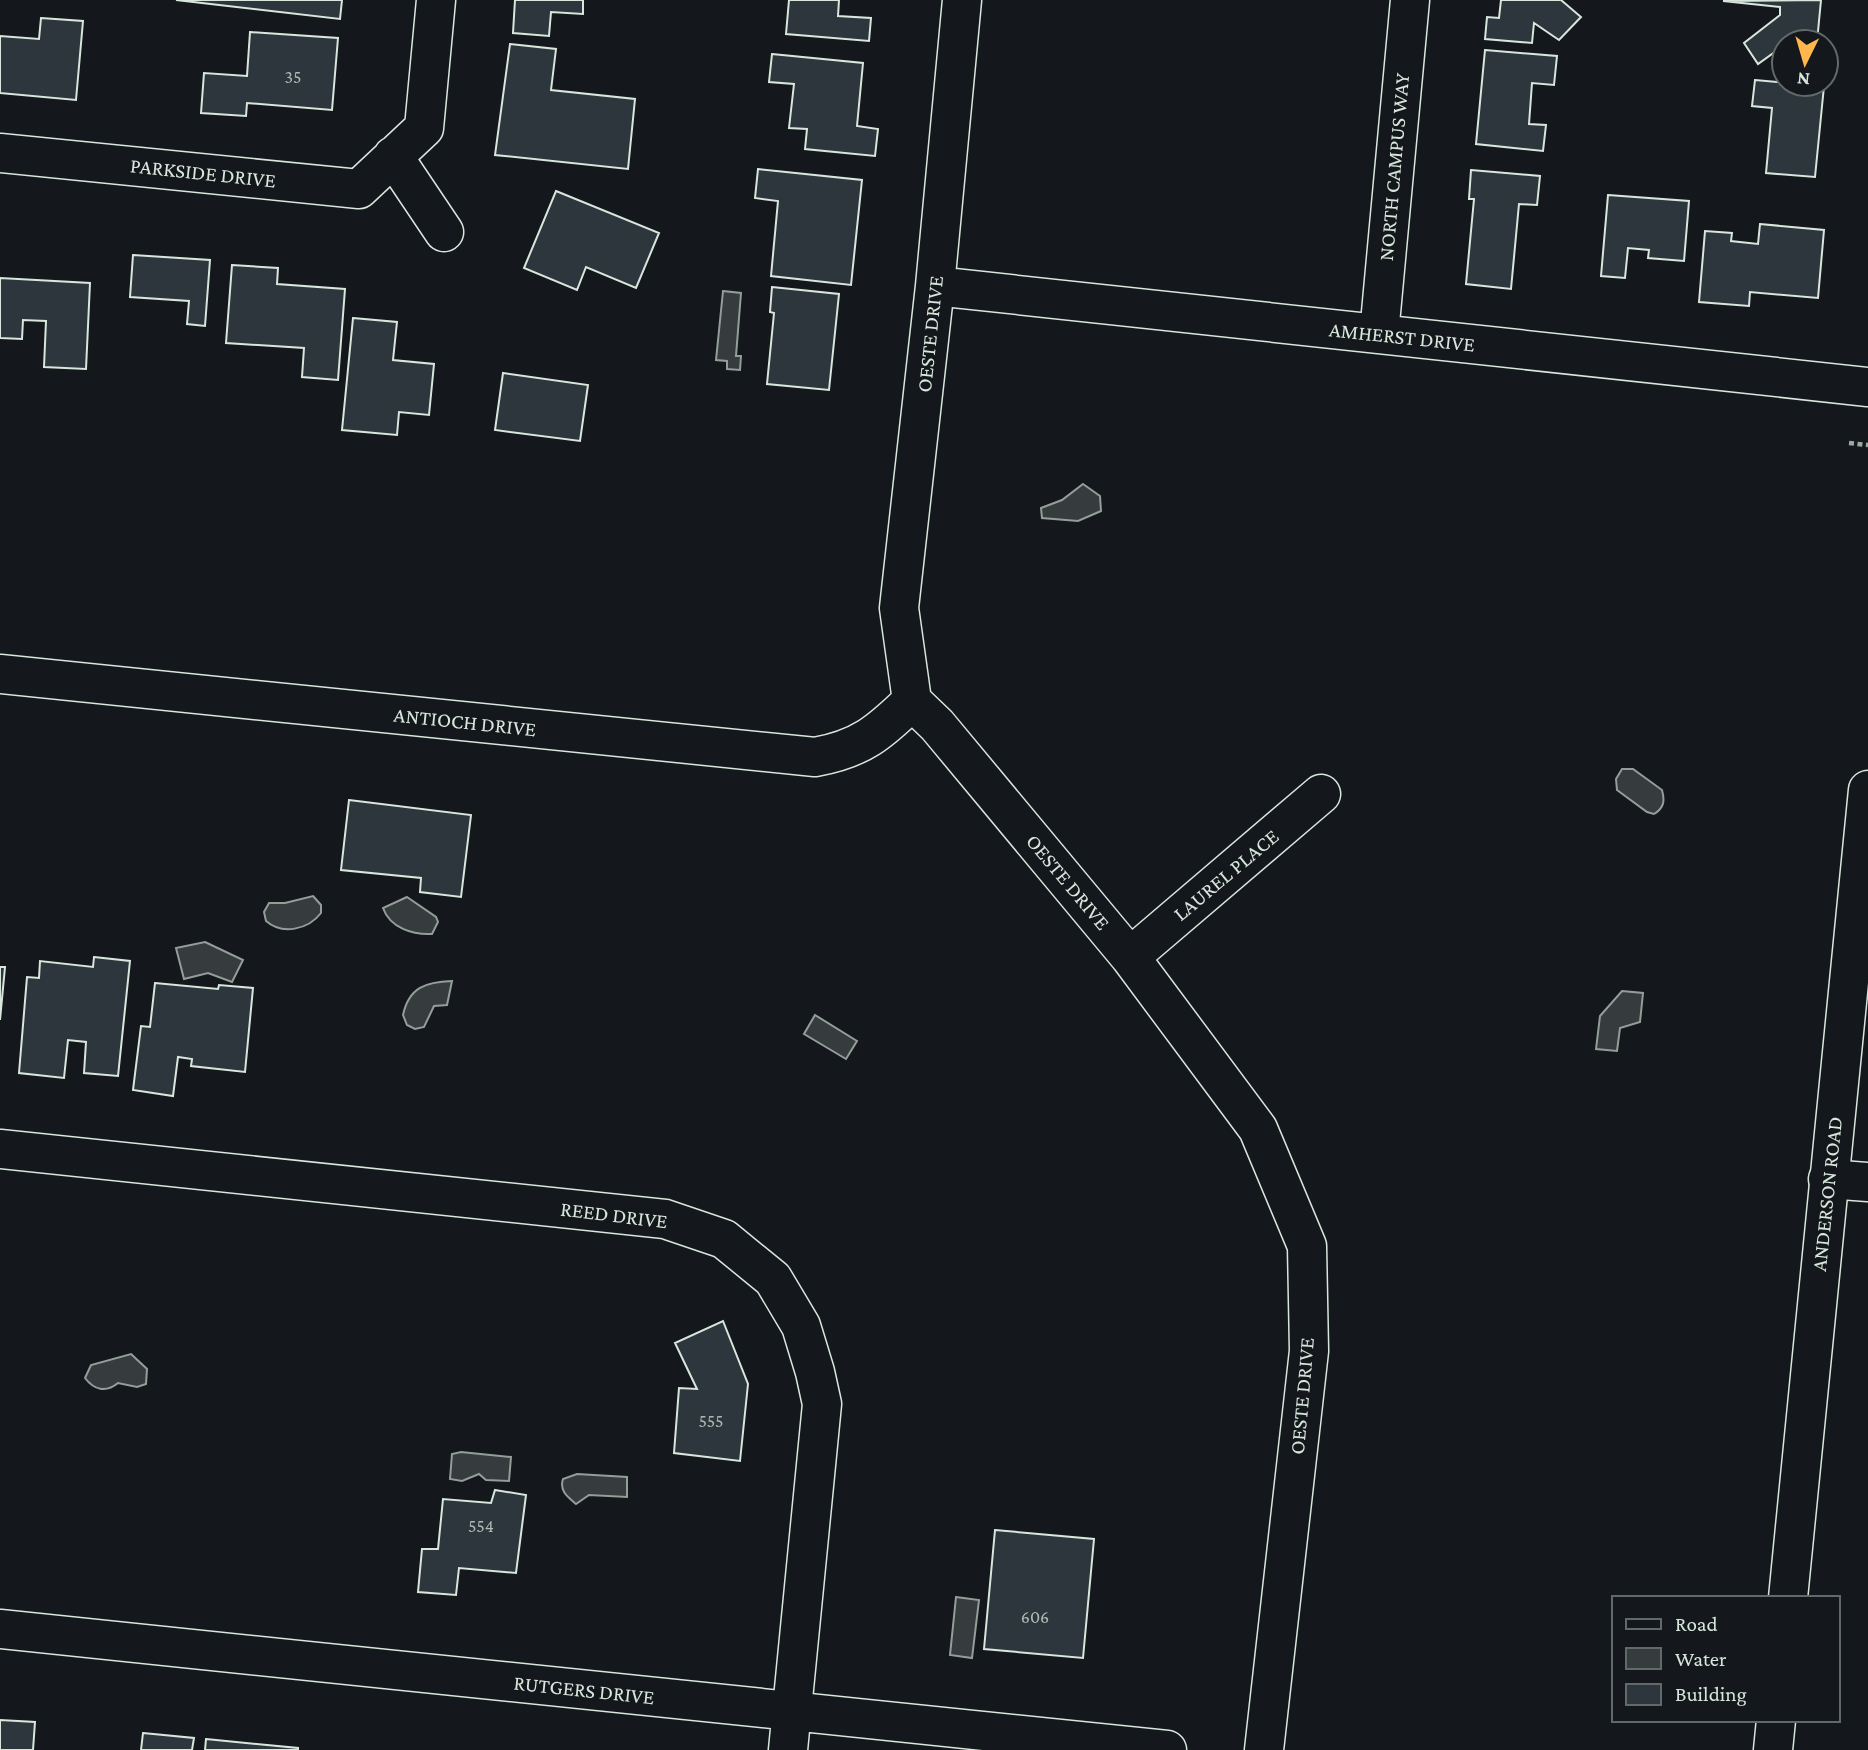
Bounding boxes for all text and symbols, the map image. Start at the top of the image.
north arrow [1770,28,1840,98]
house number: 35 [284,67,302,87]
text: N [1796,68,1811,90]
street label: NORTH CAMPUS WAY [1374,71,1414,262]
street label: PARKSIDE DRIVE [129,153,277,193]
street label: OESTE DRIVE [912,274,948,394]
street label: AMHERST DRIVE [1328,317,1476,357]
street label: ANTIOCH DRIVE [393,703,537,741]
street label: LAUREL PLACE [1169,824,1283,926]
street label: OESTE DRIVE [1021,829,1115,935]
street label: ANDERSON ROAD [1807,1115,1847,1273]
street label: REED DRIVE [559,1197,669,1233]
street label: OESTE DRIVE [1285,1337,1319,1455]
house number: 555 [698,1411,724,1431]
house number: 554 [468,1516,494,1536]
legend [1612,1596,1840,1722]
house number: 606 [1021,1607,1049,1627]
text: Road [1675,1612,1718,1636]
text: Water [1675,1647,1727,1671]
street label: RUTGERS DRIVE [512,1671,656,1709]
text: Building [1675,1682,1747,1706]

